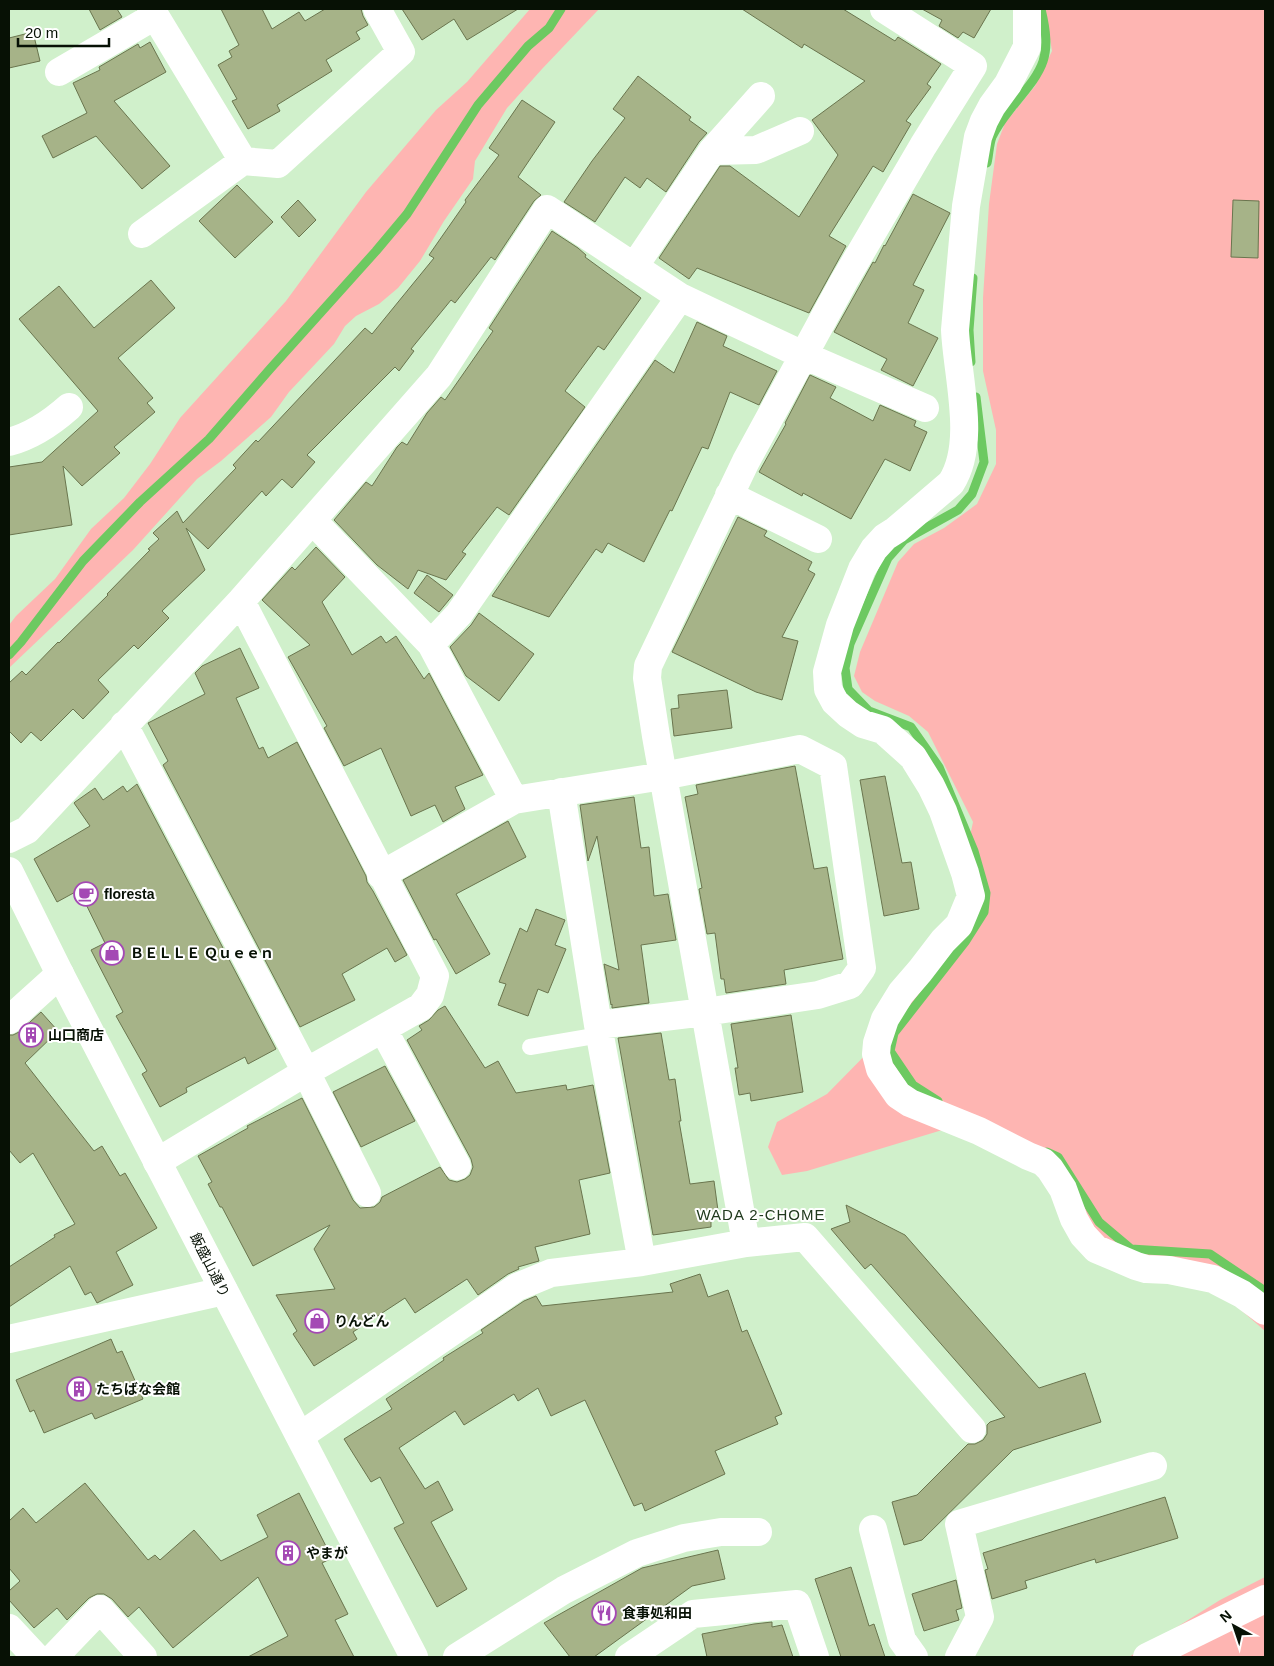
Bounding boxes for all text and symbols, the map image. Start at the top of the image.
scale bar [18,15,109,47]
text: 20 m [25,24,58,41]
cafe icon: floresta [73,881,99,907]
place label: floresta [104,886,155,902]
shop icon: ＢＥＬＬＥ Ｑｕｅｅｎ [99,940,125,966]
place label: ＢＥＬＬＥ Ｑｕｅｅｎ [130,945,274,961]
building icon: 山口商店 [18,1022,44,1048]
place label: 山口商店 [48,1027,104,1043]
district label: WADA 2-CHOME [697,1206,825,1223]
street label: 飯盛山通り [187,1230,233,1300]
shop icon: りんどん [304,1308,330,1334]
place label: りんどん [334,1313,390,1329]
building icon: たちばな会館 [66,1376,92,1402]
place label: たちばな会館 [96,1381,180,1397]
building icon: やまが [275,1540,301,1566]
place label: やまが [306,1545,348,1561]
restaurant icon: 食事処和田 [591,1600,617,1626]
north arrow [1209,1601,1259,1651]
place label: 食事処和田 [622,1605,692,1621]
text: N [1217,1607,1235,1625]

